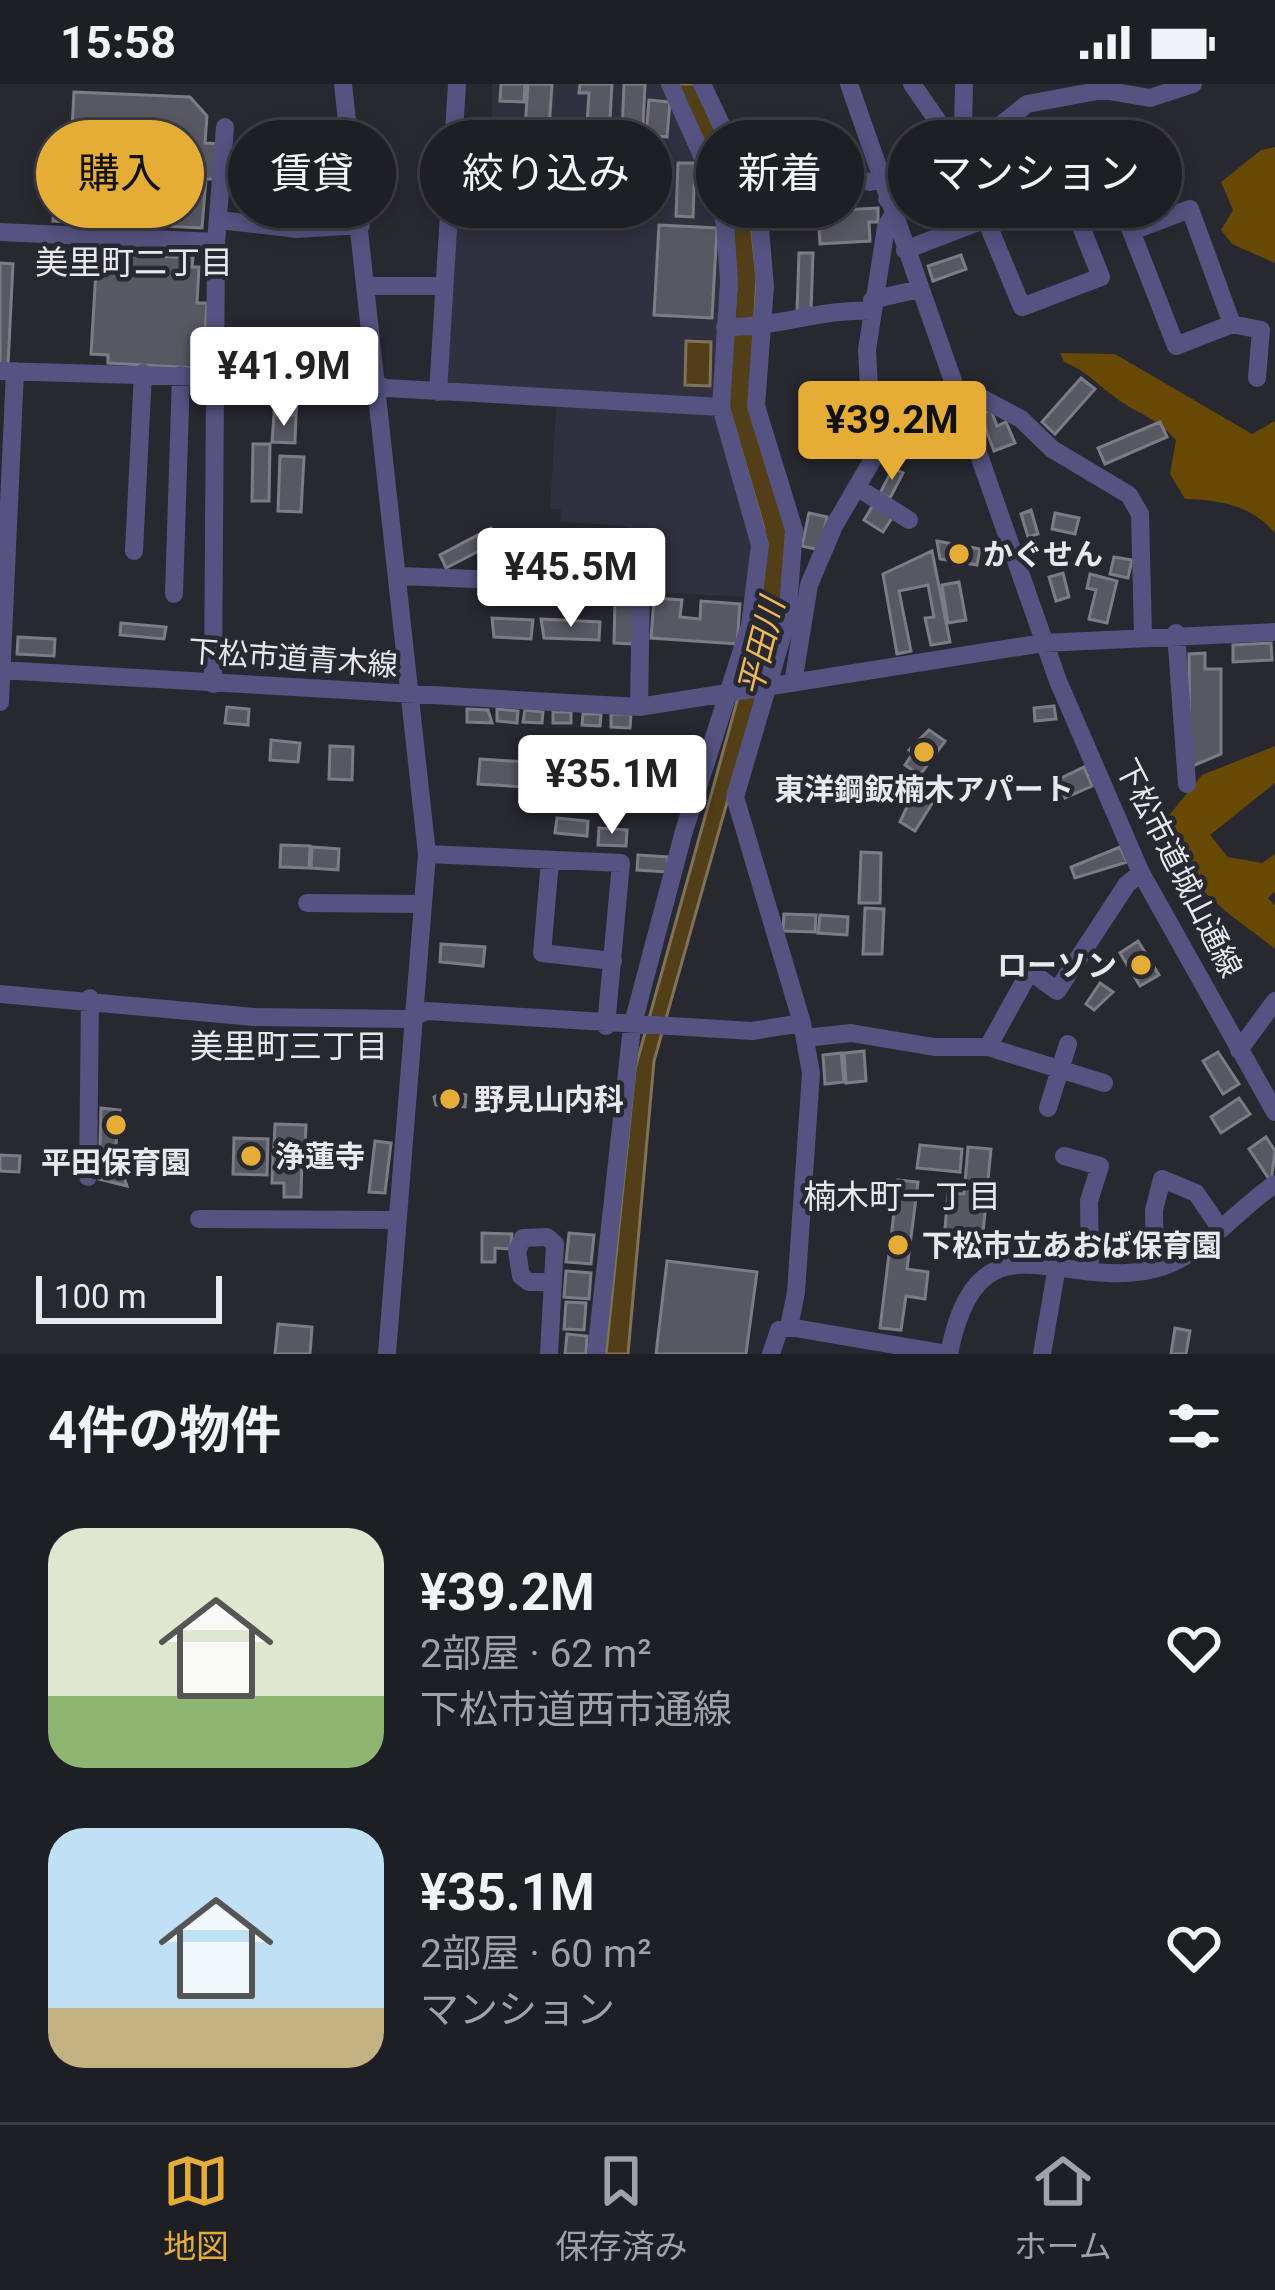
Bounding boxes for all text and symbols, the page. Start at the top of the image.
text: 15:58 [60,16,176,69]
chip: 購入 [36,120,204,228]
chip: 賃貸 [228,120,396,228]
chip: 絞り込み [420,120,672,228]
chip: 新着 [696,120,864,228]
chip: マンション [888,120,1182,228]
district label: 美里町二丁目 [35,243,233,282]
pin: ¥41.9M [186,327,382,429]
text: ¥41.9M [217,343,351,389]
pin: ¥39.2M [794,381,990,483]
text: ¥39.2M [825,397,959,443]
pin: ¥45.5M [473,528,669,630]
place label: かぐせん [983,537,1103,572]
marker: かぐせん [946,541,972,567]
text: ¥45.5M [504,544,638,590]
water label: 平田川 [730,591,793,700]
street label: 下松市道青木線 [187,633,399,683]
pin: ¥35.1M [514,735,710,837]
marker: 東洋鋼鈑楠木アパート [911,739,937,765]
text: ¥35.1M [545,751,679,797]
street label: 下松市道城山通線 [1109,753,1249,983]
place label: 東洋鋼鈑楠木アパート [774,772,1074,807]
place label: ローソン [997,948,1117,983]
marker: ローソン [1128,952,1154,978]
district label: 美里町三丁目 [190,1027,388,1066]
place label: 野見山内科 [474,1082,624,1117]
marker: 野見山内科 [437,1086,463,1112]
marker: 平田保育園 [103,1112,129,1138]
place label: 浄蓮寺 [275,1139,365,1174]
marker: 浄蓮寺 [238,1143,264,1169]
place label: 平田保育園 [41,1145,191,1180]
district label: 楠木町一丁目 [803,1177,1001,1216]
place label: 下松市立あおば保育園 [922,1228,1222,1263]
marker: 下松市立あおば保育園 [885,1232,911,1258]
scale bar [36,1270,222,1323]
text: 100 m [54,1277,147,1316]
icon: filters [1161,1393,1227,1459]
text: 4件の物件 [48,1401,281,1460]
text: ¥39.2M [420,1563,595,1622]
icon: home [144,1576,288,1720]
icon: heart [1161,1615,1227,1681]
text: 2部屋 · 62 m² [420,1631,651,1677]
text: 下松市道西市通線 [420,1687,732,1733]
text: ¥35.1M [420,1863,595,1922]
icon: home [144,1876,288,2020]
icon: heart [1161,1915,1227,1981]
text: 2部屋 · 60 m² [420,1931,651,1977]
text: マンション [420,1987,615,2033]
tab: 地図 [163,2148,229,2268]
tab: 保存済み [555,2148,687,2268]
tab: ホーム [1014,2148,1112,2268]

